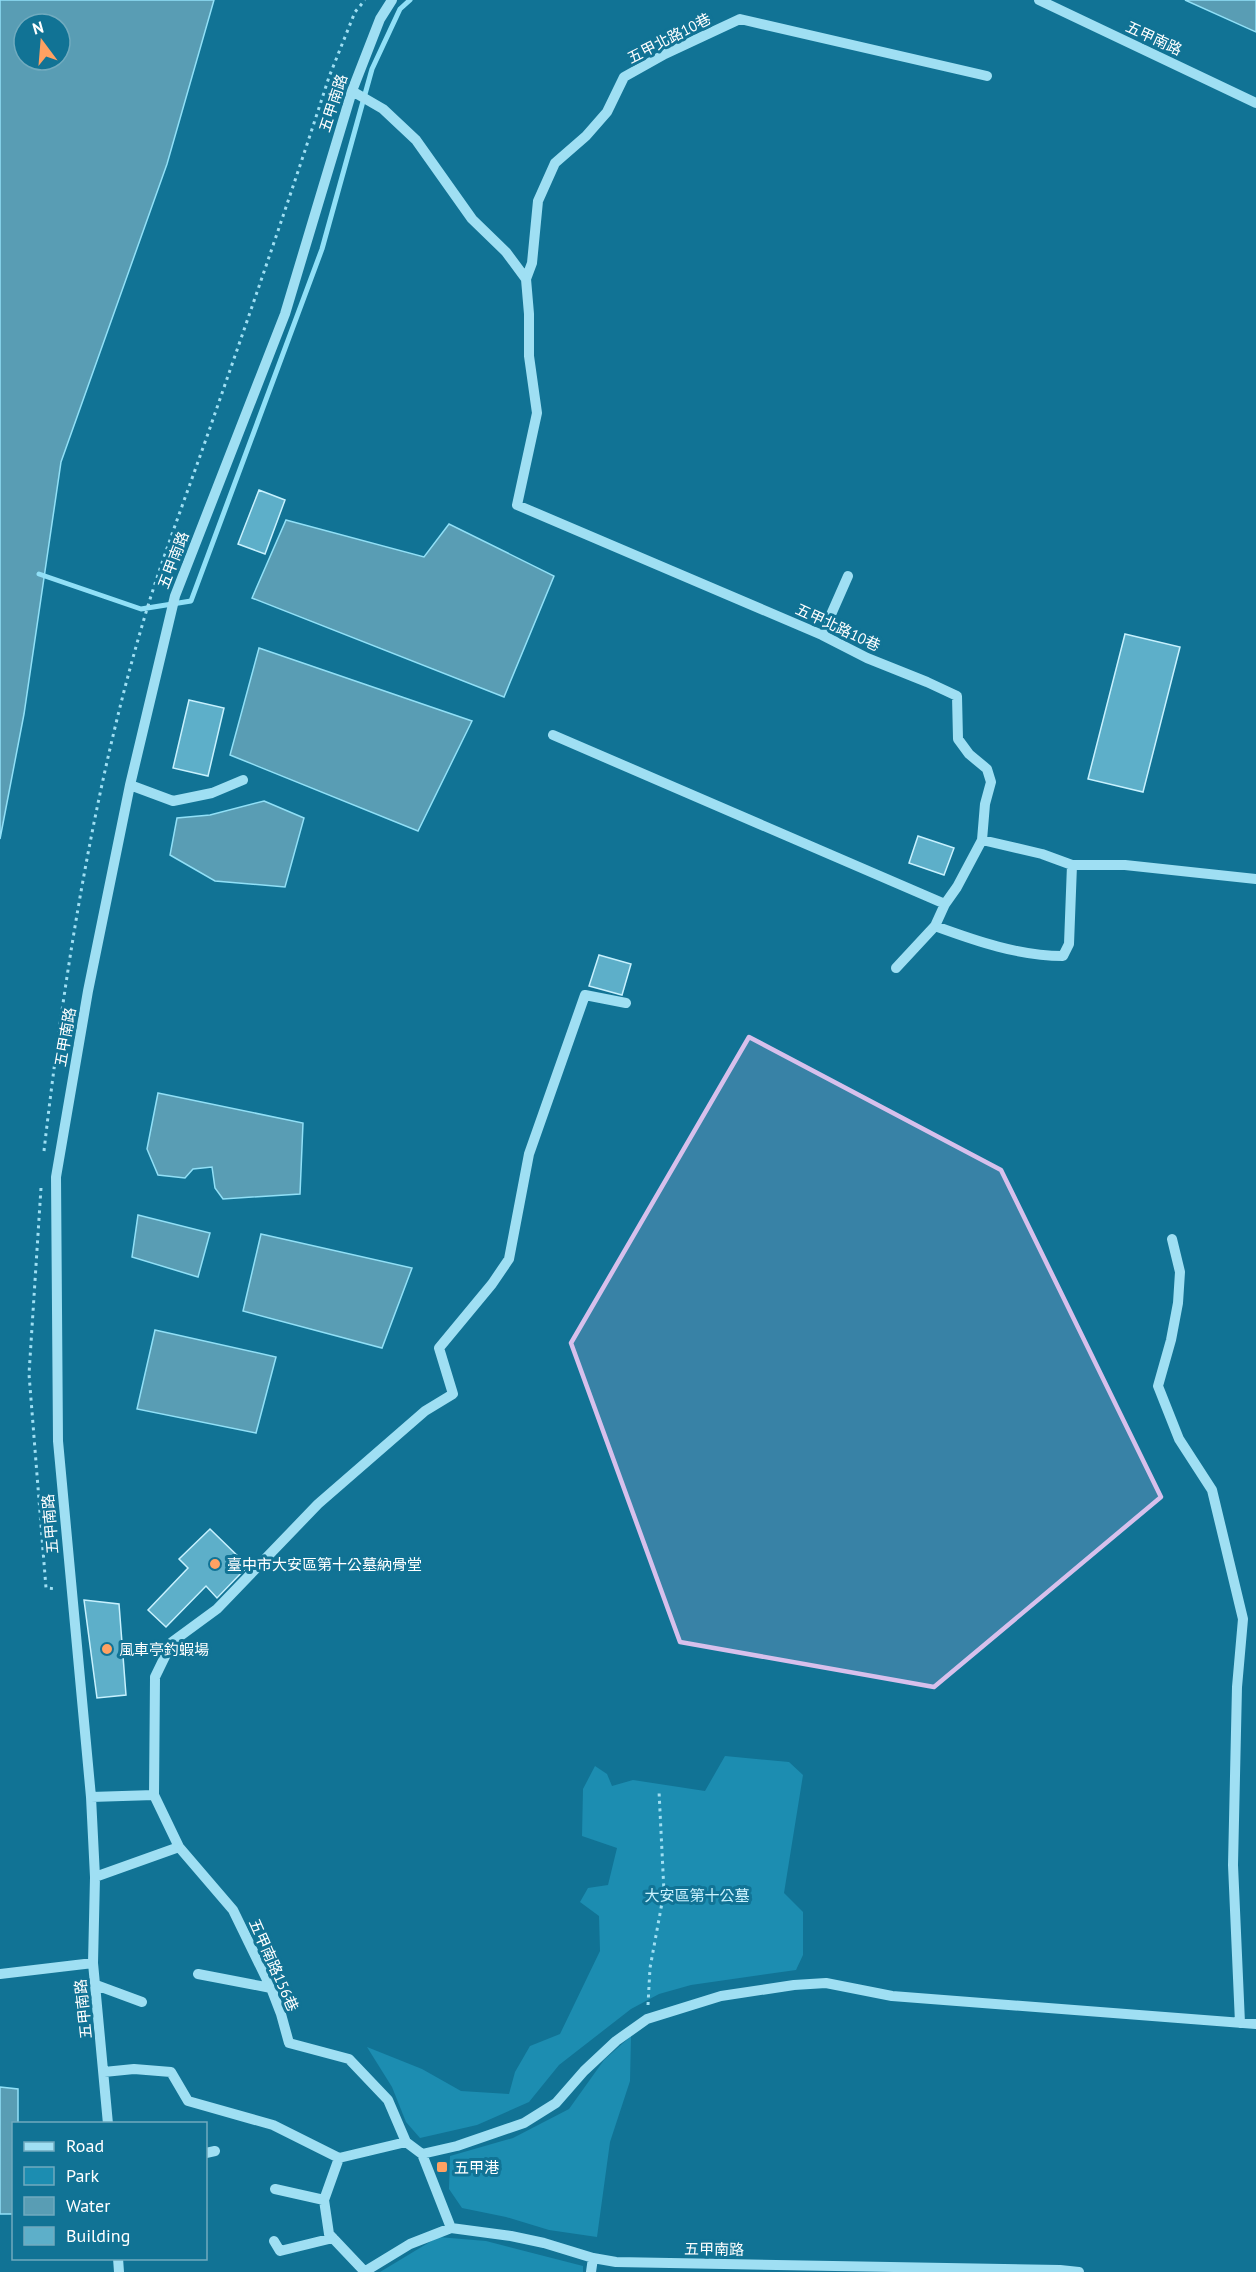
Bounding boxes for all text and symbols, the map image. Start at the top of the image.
street label: 五甲北路10巷 [624,9,714,67]
north arrow [12,12,72,72]
text: N [30,17,46,39]
street label: 五甲南路 [1123,17,1185,59]
street label: 五甲南路 [315,72,351,134]
street label: 五甲南路 [153,529,193,591]
street label: 五甲北路10巷 [793,599,883,655]
street label: 五甲南路 [50,1006,80,1068]
street label: 五甲南路 [38,1493,62,1555]
place label: 臺中市大安區第十公墓納骨堂 [227,1555,422,1574]
marker: 臺中市大安區第十公墓納骨堂 [208,1557,222,1571]
place label: 風車亭釣蝦場 [119,1640,209,1659]
marker: 風車亭釣蝦場 [100,1642,114,1656]
park label: 大安區第十公墓 [644,1886,750,1905]
street label: 五甲南路156巷 [245,1916,303,2014]
street label: 五甲南路 [70,1978,96,2040]
legend [12,2122,207,2260]
text: Road [66,2134,104,2157]
place label: 五甲港 [454,2158,499,2177]
marker: 五甲港 [435,2160,449,2174]
text: Park [66,2164,99,2187]
text: Water [66,2194,110,2217]
text: Building [66,2224,130,2247]
street label: 五甲南路 [684,2239,744,2259]

